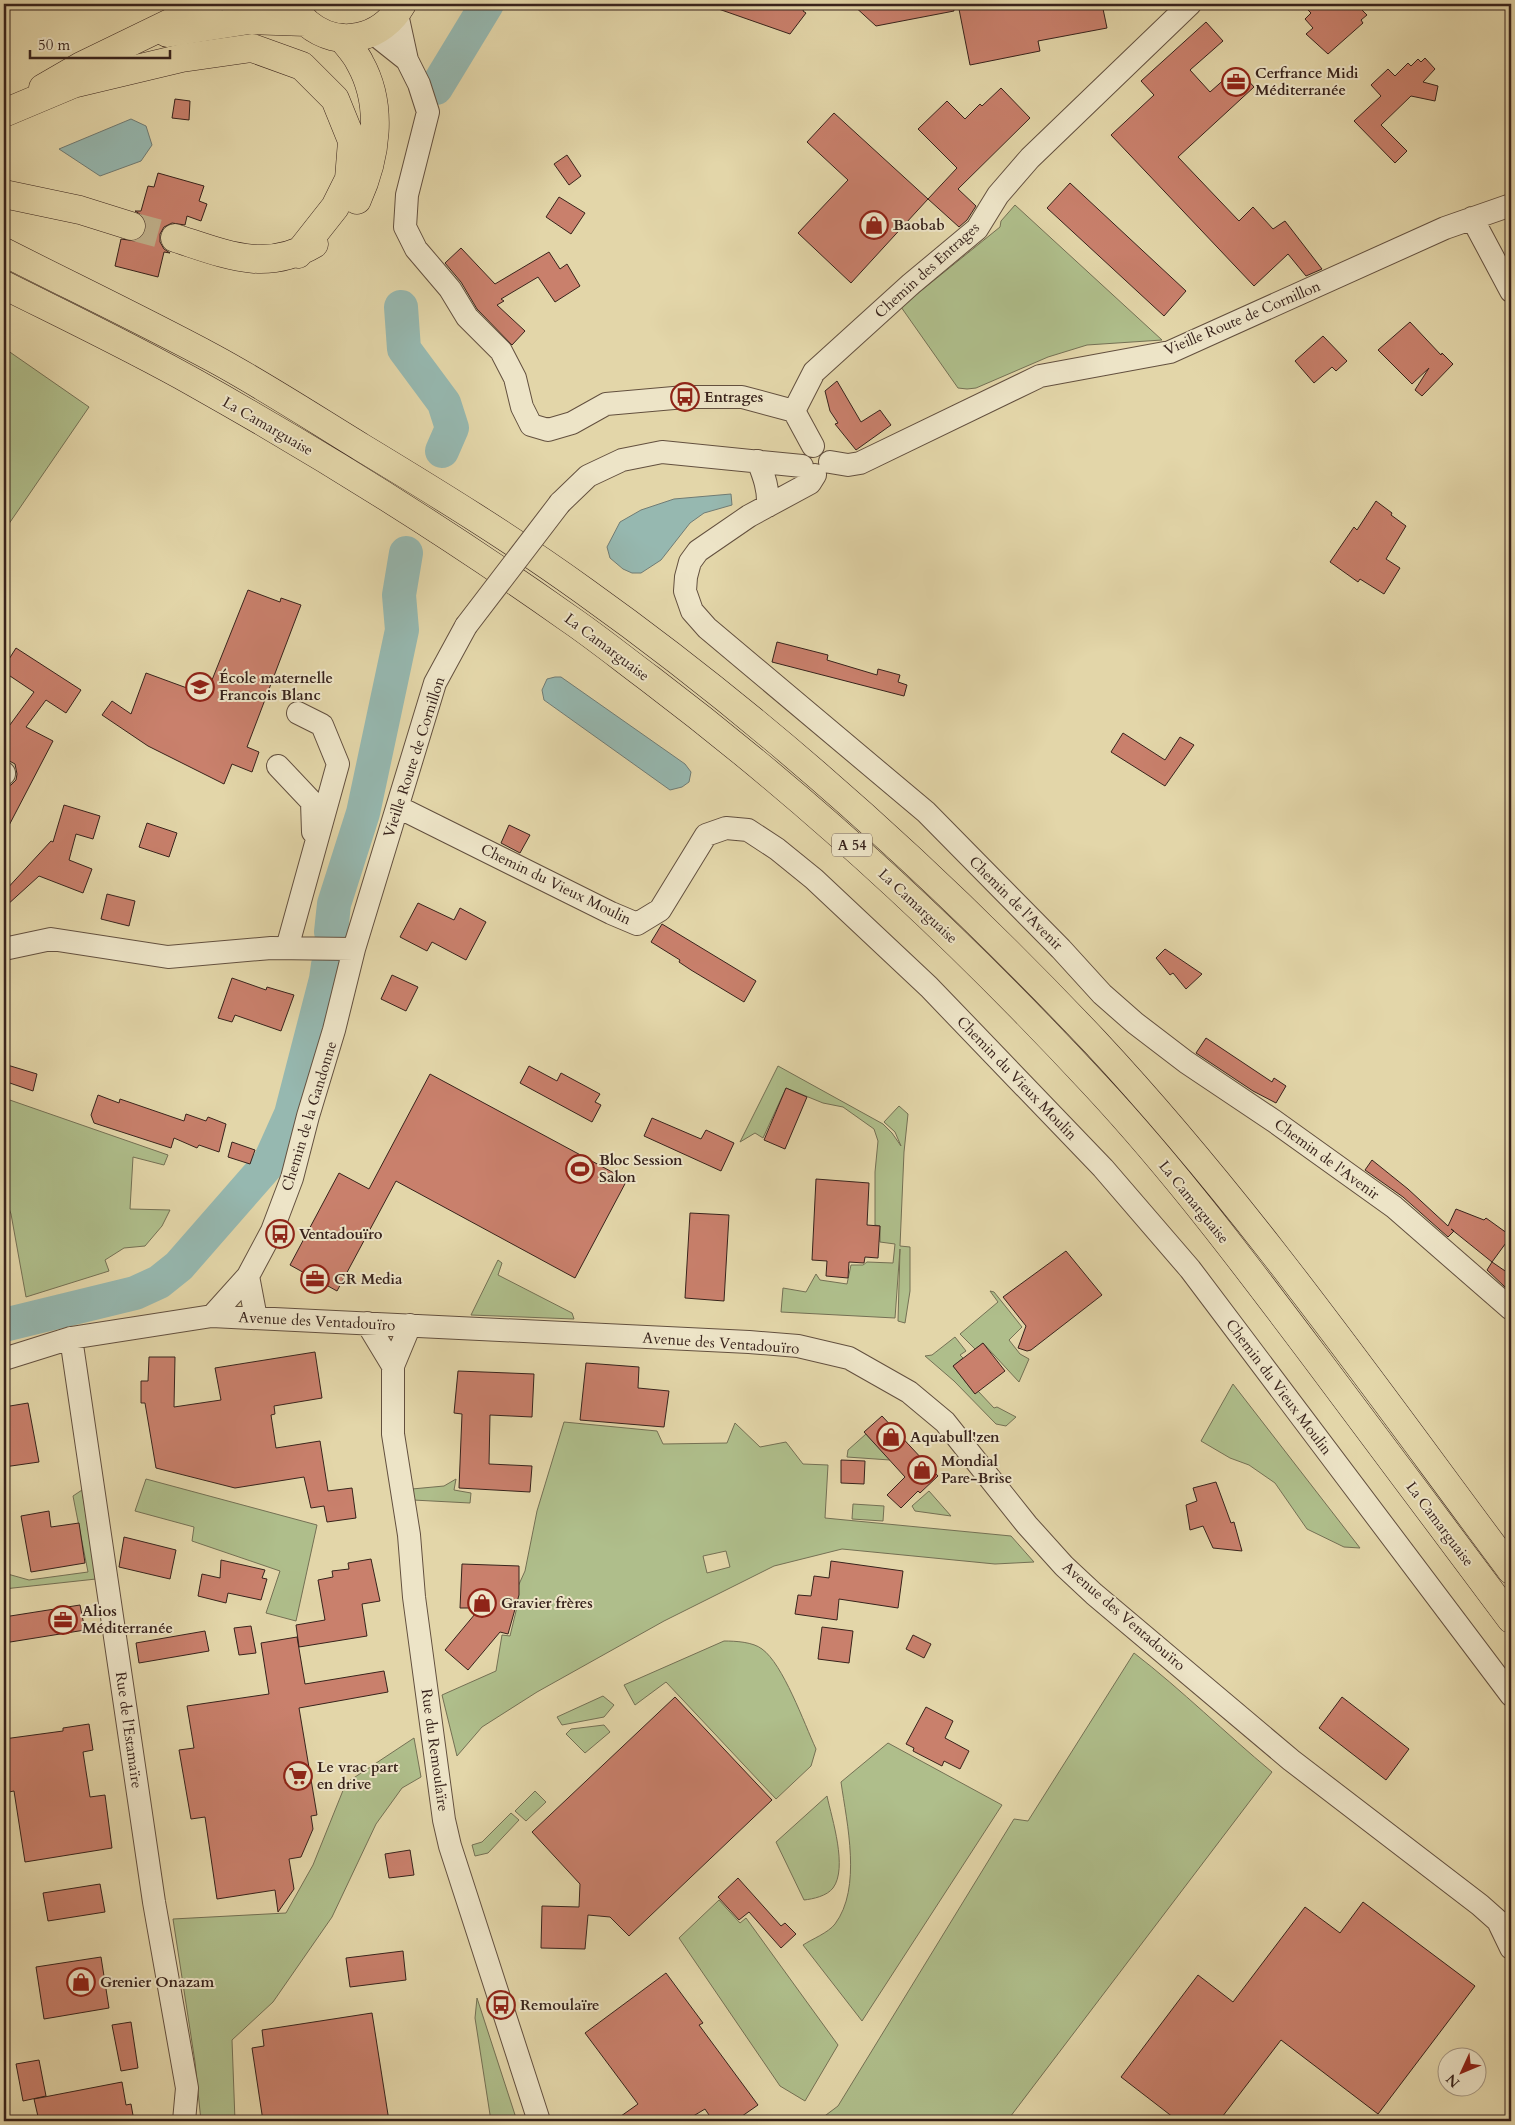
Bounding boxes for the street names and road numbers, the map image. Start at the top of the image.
street label: Chemin des Entrages [870,218,984,322]
street label: Vieille Route de Cornillon [1161,276,1324,360]
street label: La Camarguaise [219,392,317,460]
street label: La Camarguaise [561,609,654,686]
street label: Vieille Route de Cornillon [379,674,450,840]
road number: A 54 [832,834,872,856]
street label: Chemin du Vieux Moulin [477,839,635,929]
street label: Chemin de l'Avenir [965,852,1068,955]
street label: La Camarguaise [874,864,962,948]
street label: Chemin du Vieux Moulin [952,1012,1082,1145]
street label: Chemin de la Gandonne [277,1038,341,1194]
street label: Chemin de l'Avenir [1270,1114,1384,1204]
street label: La Camarguaise [1154,1156,1234,1248]
street label: Avenue des Ventadouïro [238,1307,396,1335]
street label: Chemin du Vieux Moulin [1221,1315,1337,1459]
street label: Avenue des Ventadouïro [642,1328,800,1358]
street label: La Camarguaise [1402,1478,1479,1571]
street label: Avenue des Ventadouïro [1058,1557,1190,1675]
street label: Rue de l'Estamaïre [111,1670,147,1790]
street label: Rue du Remoulaïre [416,1687,454,1813]

